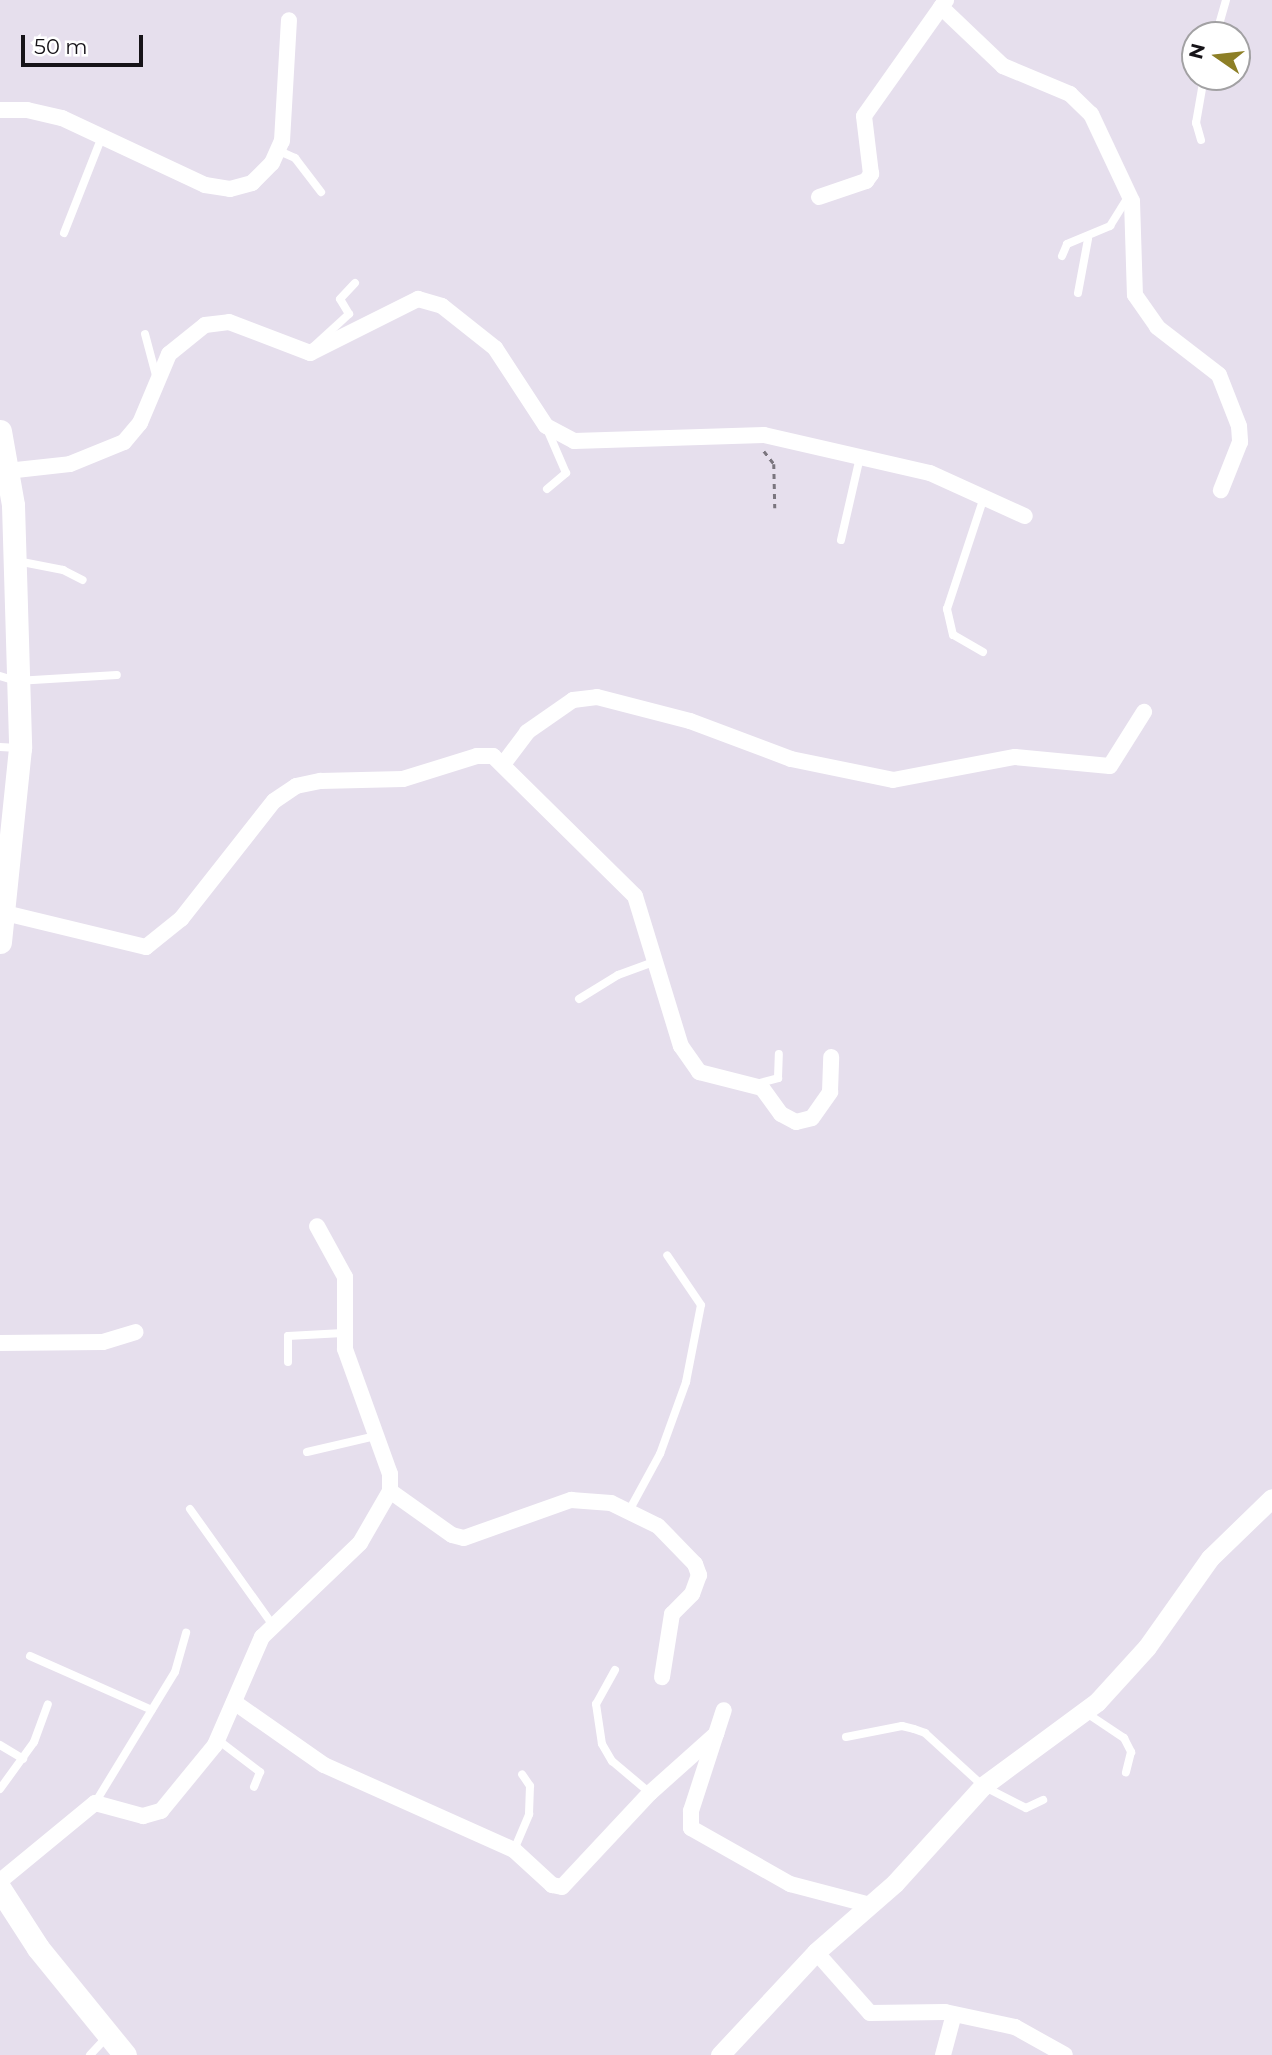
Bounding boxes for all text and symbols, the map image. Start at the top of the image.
scale bar [24,21,147,65]
north arrow [1181,21,1251,91]
text: 50 m [34,34,88,59]
text: N [1184,41,1210,62]

